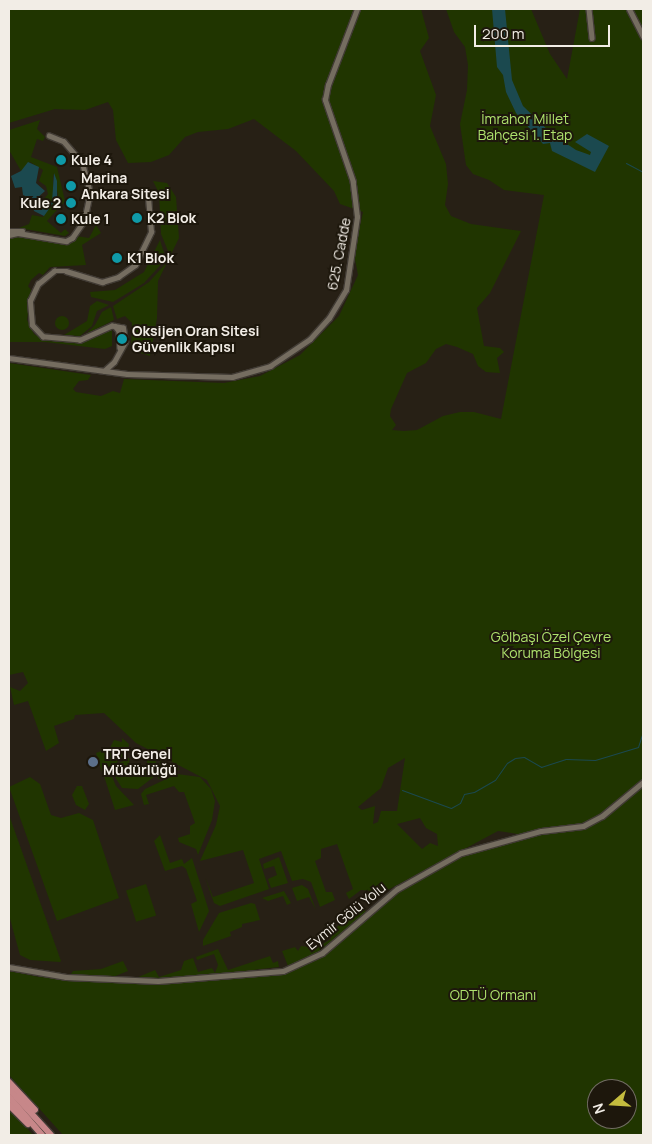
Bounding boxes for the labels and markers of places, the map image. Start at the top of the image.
place label: Kule 4 [71,152,112,168]
marker: Kule 4 [55,154,67,166]
place label: Marina Ankara Sitesi [81,170,170,202]
marker: Marina Ankara Sitesi [65,180,77,192]
place label: Kule 2 [20,195,61,211]
marker: Kule 2 [65,197,77,209]
place label: K2 Blok [147,210,196,226]
place label: Kule 1 [71,211,110,227]
marker: K2 Blok [131,212,143,224]
marker: Kule 1 [55,213,67,225]
place label: K1 Blok [127,250,174,266]
marker: K1 Blok [111,252,123,264]
place label: Oksijen Oran Sitesi Güvenlik Kapısı [132,323,259,356]
marker: Oksijen Oran Sitesi Güvenlik Kapısı [116,333,128,345]
place label: TRT Genel Müdürlüğü [103,746,177,779]
marker: TRT Genel Müdürlüğü [87,756,99,768]

